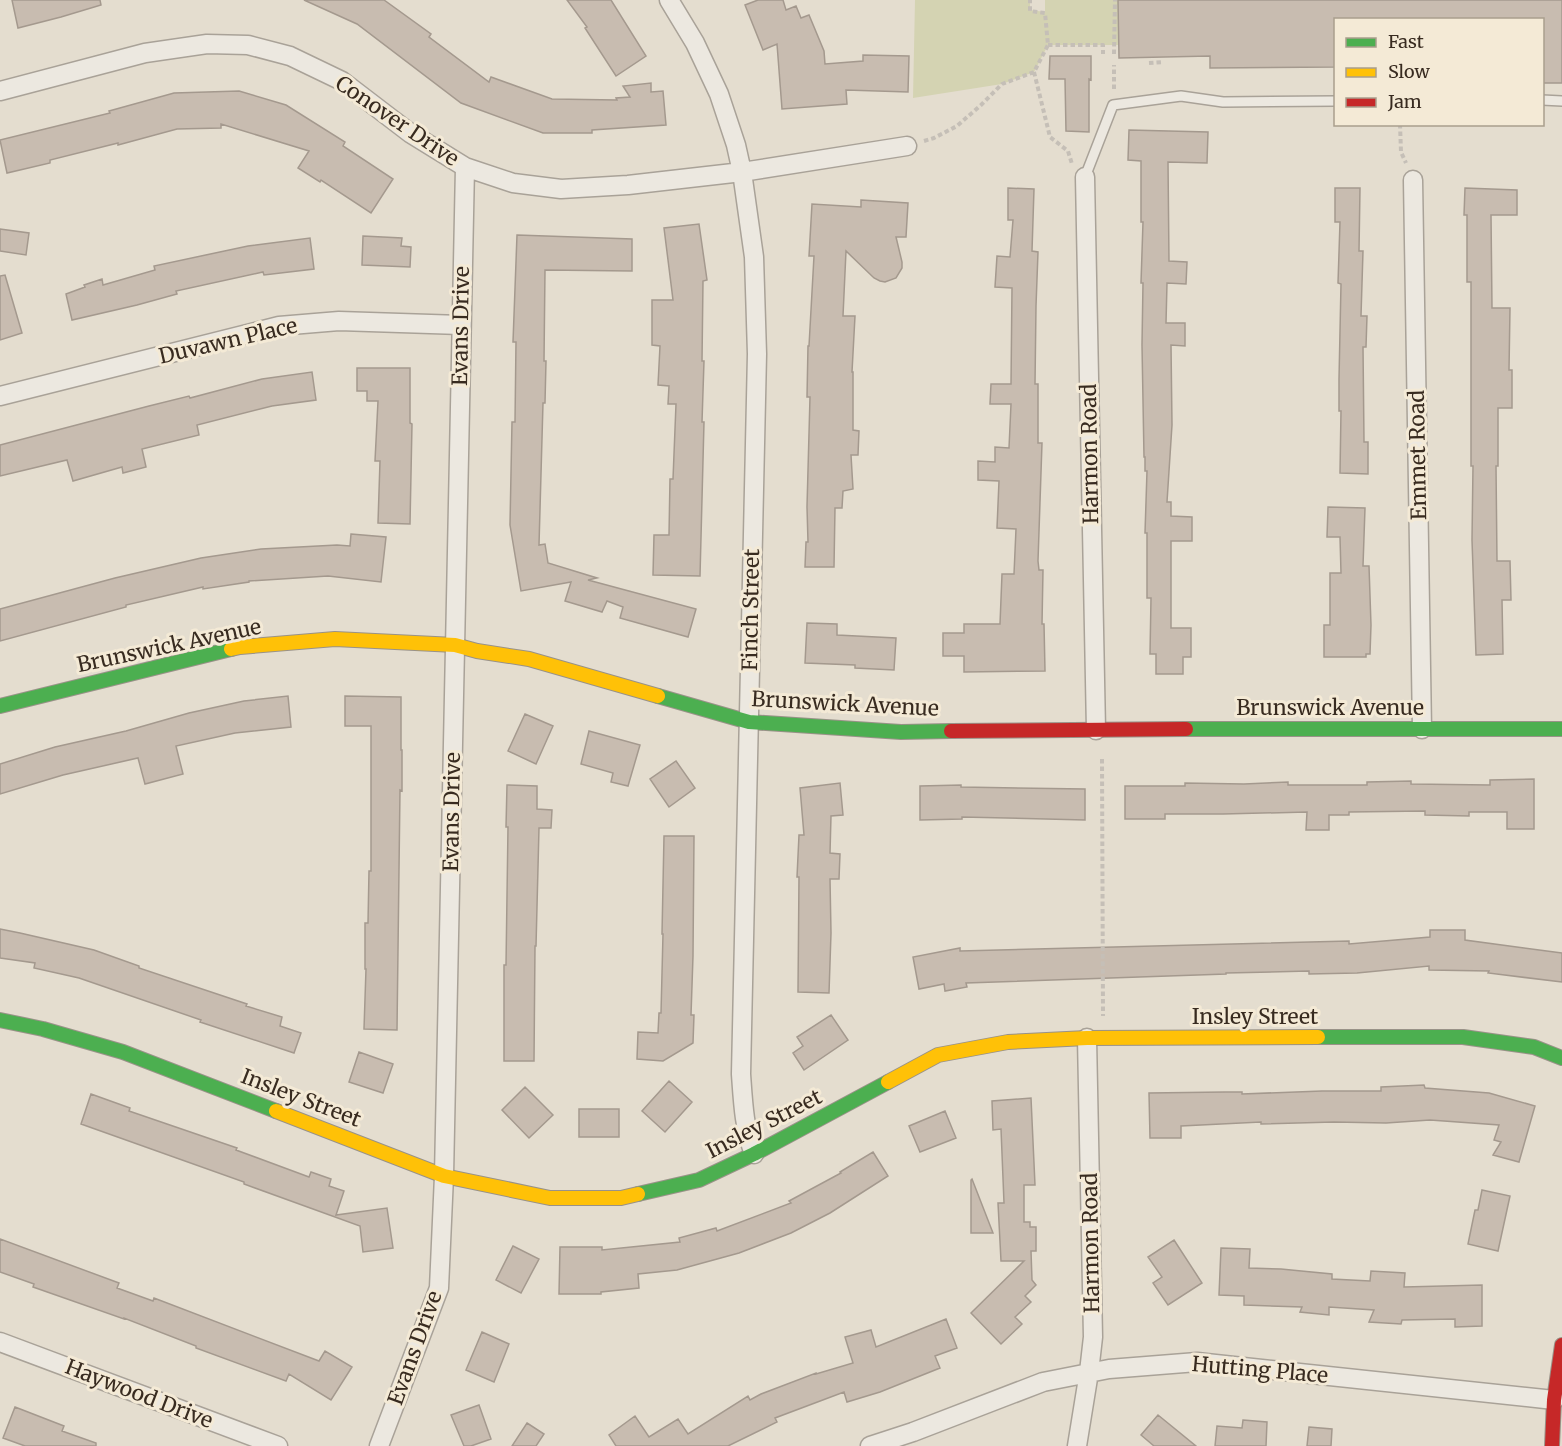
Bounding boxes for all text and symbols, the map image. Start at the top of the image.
legend [1334,18,1544,126]
text: Fast [1388,30,1424,53]
text: Slow [1388,60,1431,83]
street label: Conover Drive [330,69,464,172]
text: Jam [1387,90,1422,113]
street label: Evans Drive [446,266,475,386]
street label: Duvawn Place [156,311,300,370]
street label: Harmon Road [1075,383,1104,524]
street label: Emmet Road [1403,389,1432,520]
street label: Finch Street [736,549,765,671]
street label: Brunswick Avenue [74,613,264,678]
street label: Brunswick Avenue [751,685,939,722]
street label: Brunswick Avenue [1236,694,1424,721]
street label: Evans Drive [437,752,466,872]
street label: Insley Street [1192,1003,1318,1030]
street label: Insley Street [237,1062,365,1133]
street label: Insley Street [701,1083,826,1164]
street label: Harmon Road [1076,1172,1105,1313]
street label: Evans Drive [381,1287,448,1409]
street label: Hutting Place [1191,1350,1329,1389]
street label: Haywood Drive [62,1353,217,1434]

